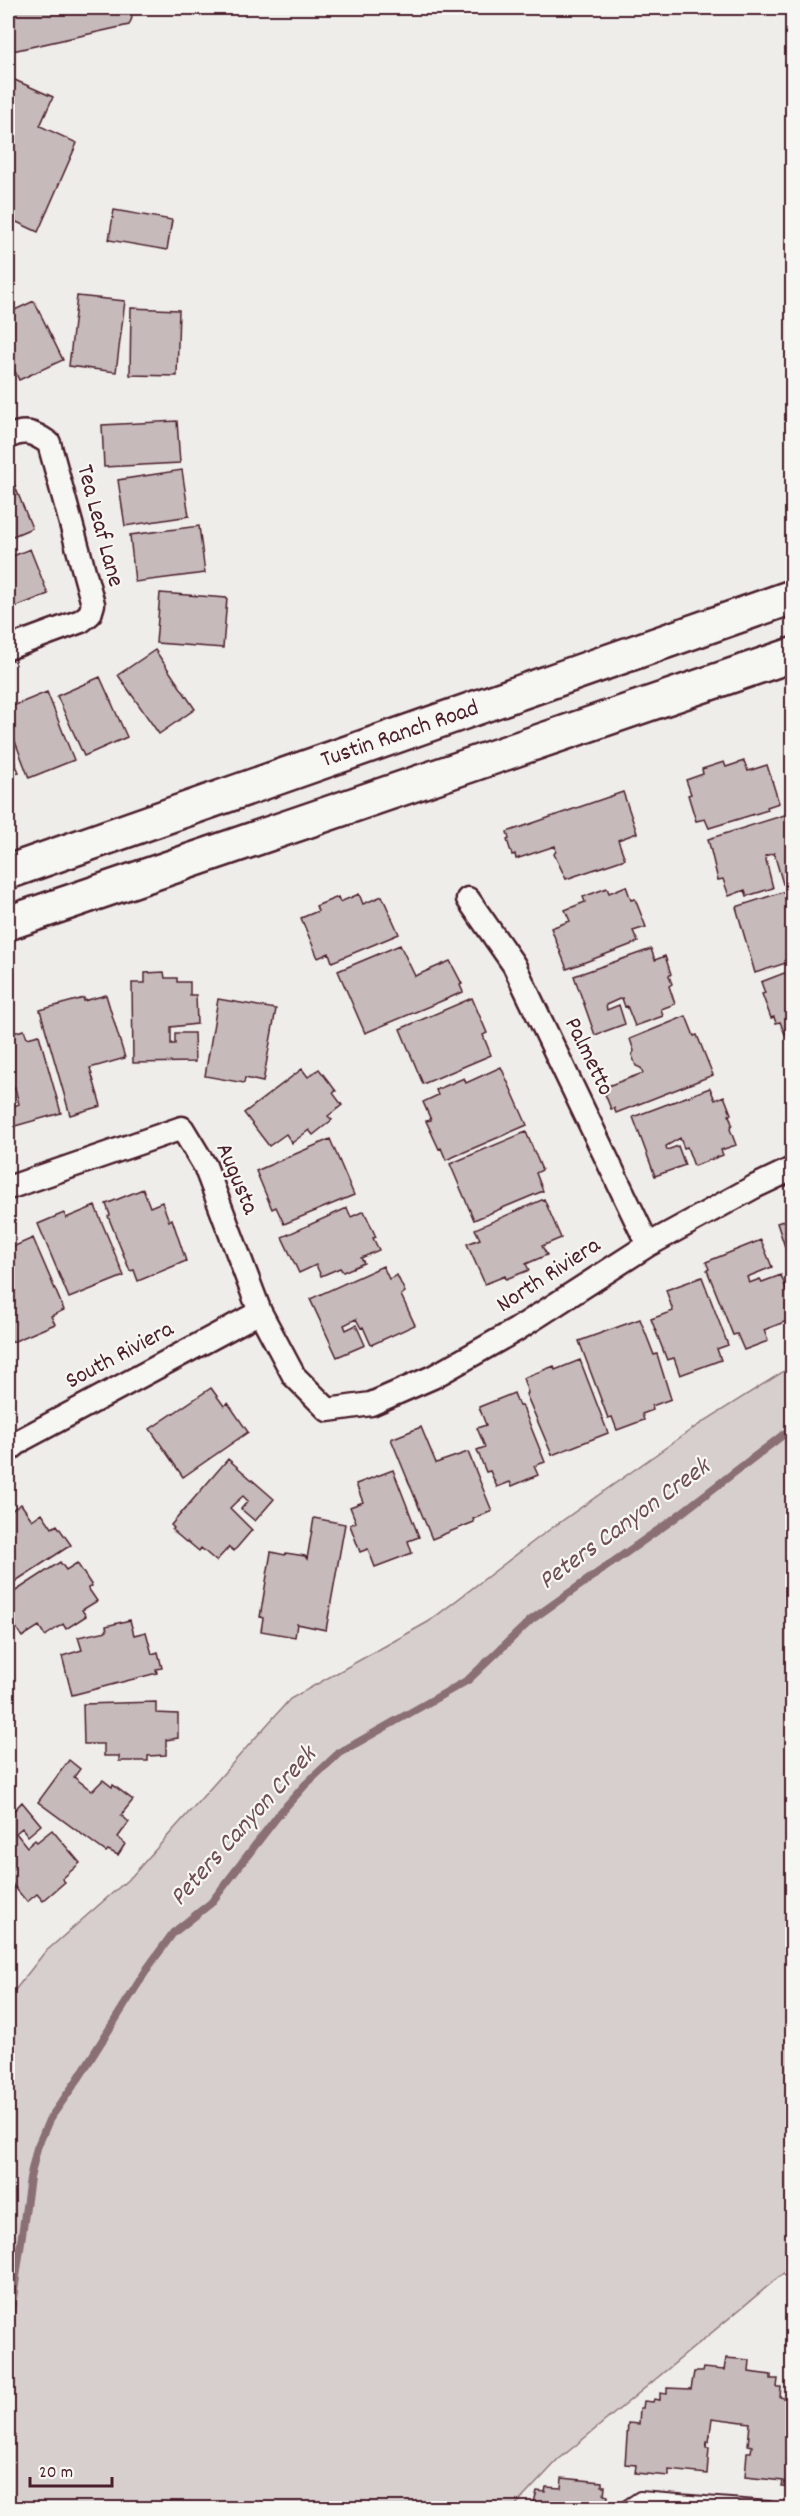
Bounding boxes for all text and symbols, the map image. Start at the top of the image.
street label: Tea Leaf Lane [66,461,132,591]
street label: Tustin Ranch Road [316,692,484,778]
street label: Palmetto [554,1012,622,1102]
street label: Augusta [206,1138,266,1221]
street label: North Riviera [490,1229,608,1322]
street label: South Riviera [60,1313,181,1399]
water label: Peters Canyon Creek [532,1449,720,1600]
water label: Peters Canyon Creek [162,1737,328,1915]
scale bar [30,2450,112,2488]
text: 20 m [39,2461,73,2486]

